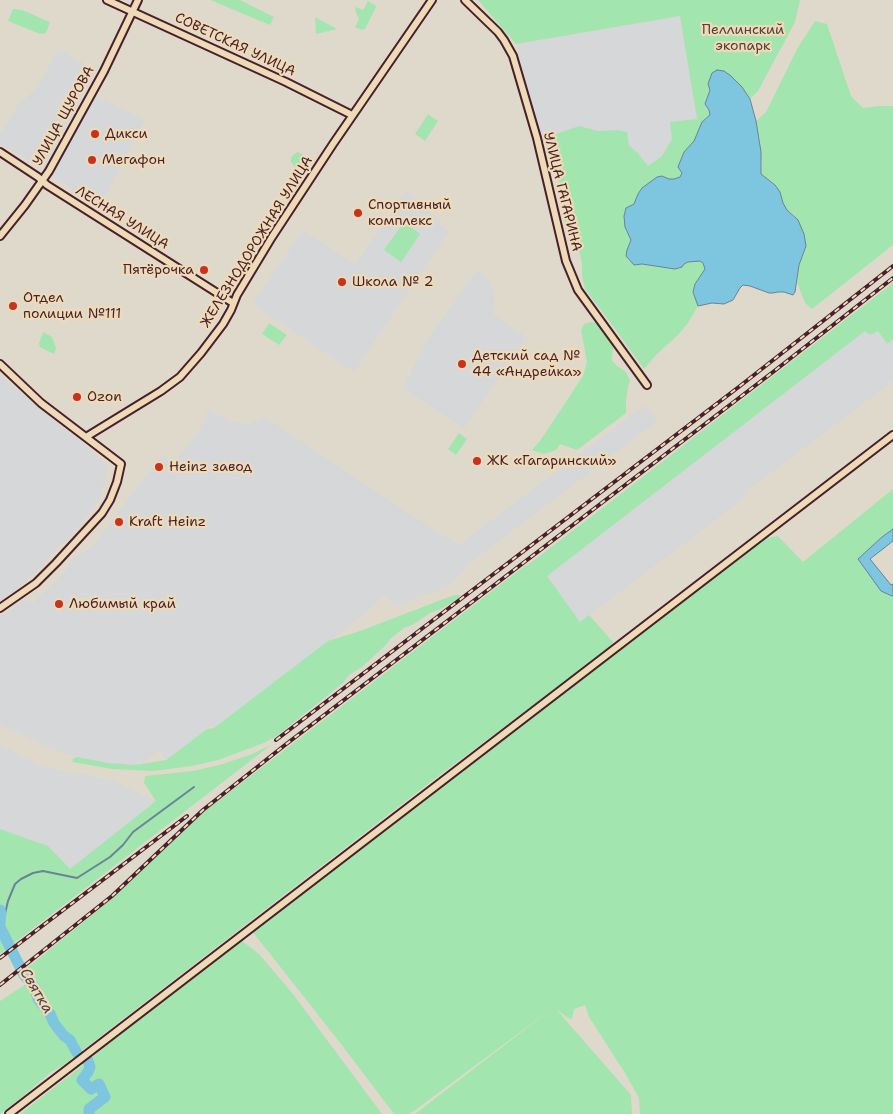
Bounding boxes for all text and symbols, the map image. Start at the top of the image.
street label: СОВЕТСКАЯ УЛИЦА [172,10,298,80]
park label: Пеллинский экопарк [702,22,784,54]
street label: УЛИЦА ЩУРОВА [30,63,98,169]
place label: Дикси [105,126,148,142]
marker: Дикси [89,128,101,140]
street label: УЛИЦА ГАГАРИНА [539,131,585,253]
place label: Мегафон [102,152,165,168]
street label: ЖЕЛЕЗНОДОРОЖНАЯ УЛИЦА [197,153,317,331]
marker: Мегафон [86,154,98,166]
street label: ЛЕСНАЯ УЛИЦА [72,183,172,253]
place label: Спортивный комплекс [368,197,451,230]
marker: Спортивный комплекс [352,207,364,219]
place label: Пятёрочка [123,262,194,278]
marker: Пятёрочка [198,264,210,276]
place label: Школа № 2 [352,274,434,290]
marker: Школа № 2 [336,276,348,288]
place label: Отдел полиции №111 [23,290,121,322]
marker: Отдел полиции №111 [7,300,19,312]
place label: Детский сад № 44 «Андрейка» [472,348,581,381]
marker: Детский сад № 44 «Андрейка» [456,358,468,370]
place label: Ozon [87,389,122,405]
marker: Ozon [71,391,83,403]
place label: ЖК «Гагаринский» [487,453,616,469]
marker: ЖК «Гагаринский» [471,455,483,467]
place label: Heinz завод [169,459,252,475]
marker: Heinz завод [153,461,165,473]
place label: Kraft Heinz [129,514,206,530]
marker: Kraft Heinz [113,516,125,528]
place label: Любимый край [69,596,176,612]
marker: Любимый край [53,598,65,610]
water label: Святка [15,965,57,1017]

